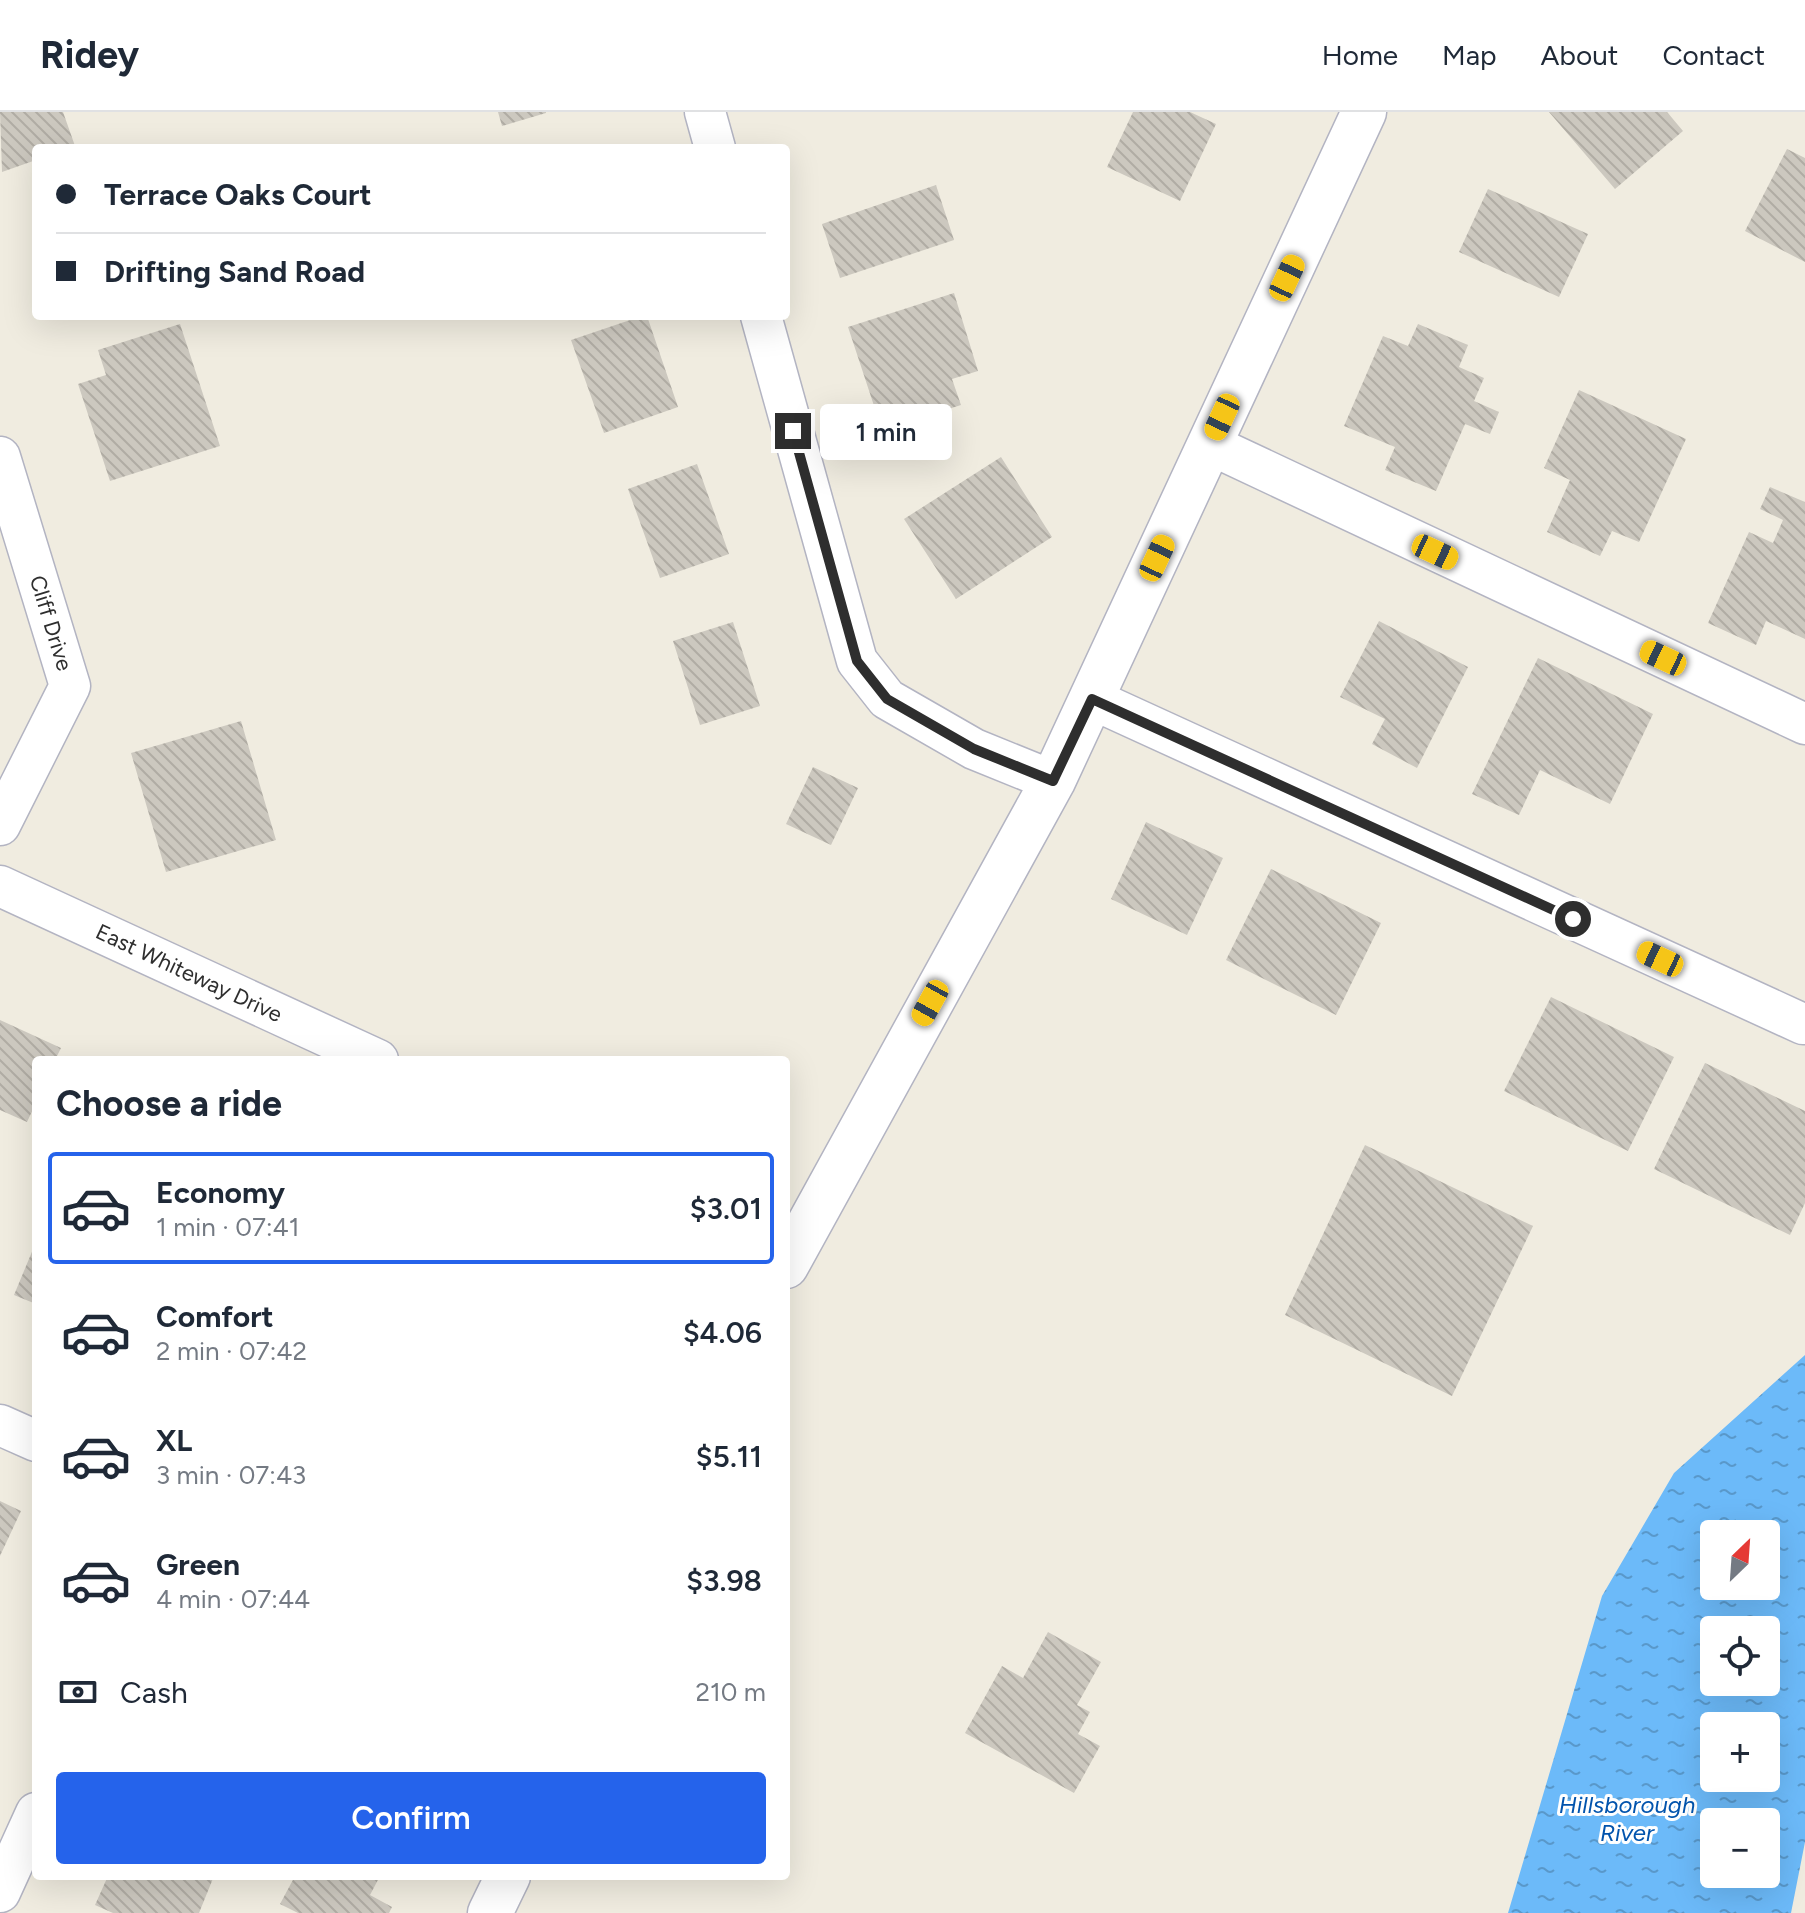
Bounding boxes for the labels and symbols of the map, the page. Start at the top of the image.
car [1266,251,1308,305]
car [1201,390,1243,444]
callout: 1 min [821,403,953,459]
route end [775,413,811,449]
car [1136,531,1178,585]
car [1408,531,1462,573]
street label: Cliff Drive [24,572,78,674]
car [1636,637,1690,679]
route start [1555,901,1591,937]
street label: East Whiteway Drive [91,918,287,1028]
car [1633,938,1687,980]
car [908,976,952,1030]
north arrow [1700,1520,1780,1600]
water label: Hillsborough River [1559,1790,1695,1847]

